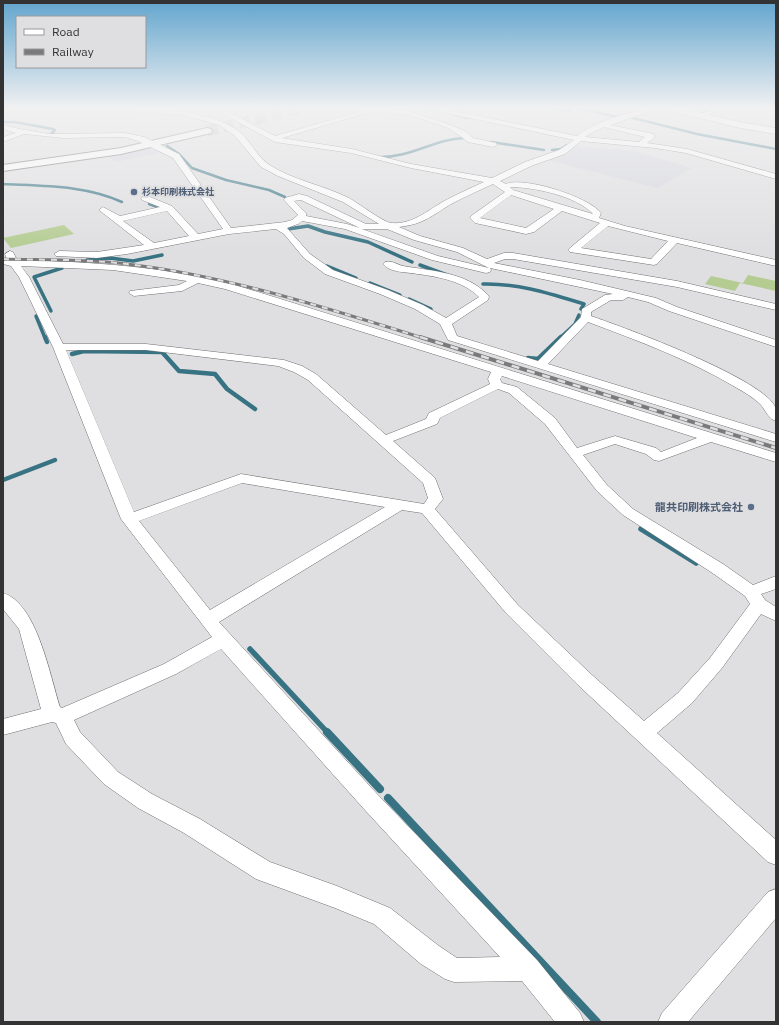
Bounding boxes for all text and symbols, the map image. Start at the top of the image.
legend [16,16,146,68]
text: Road [52,24,80,39]
text: Railway [52,44,94,59]
place label: 杉本印刷株式会社 [142,186,214,197]
marker: 杉本印刷株式会社 [129,187,139,197]
place label: 龍共印刷株式会社 [655,500,743,514]
marker: 龍共印刷株式会社 [746,502,756,512]

